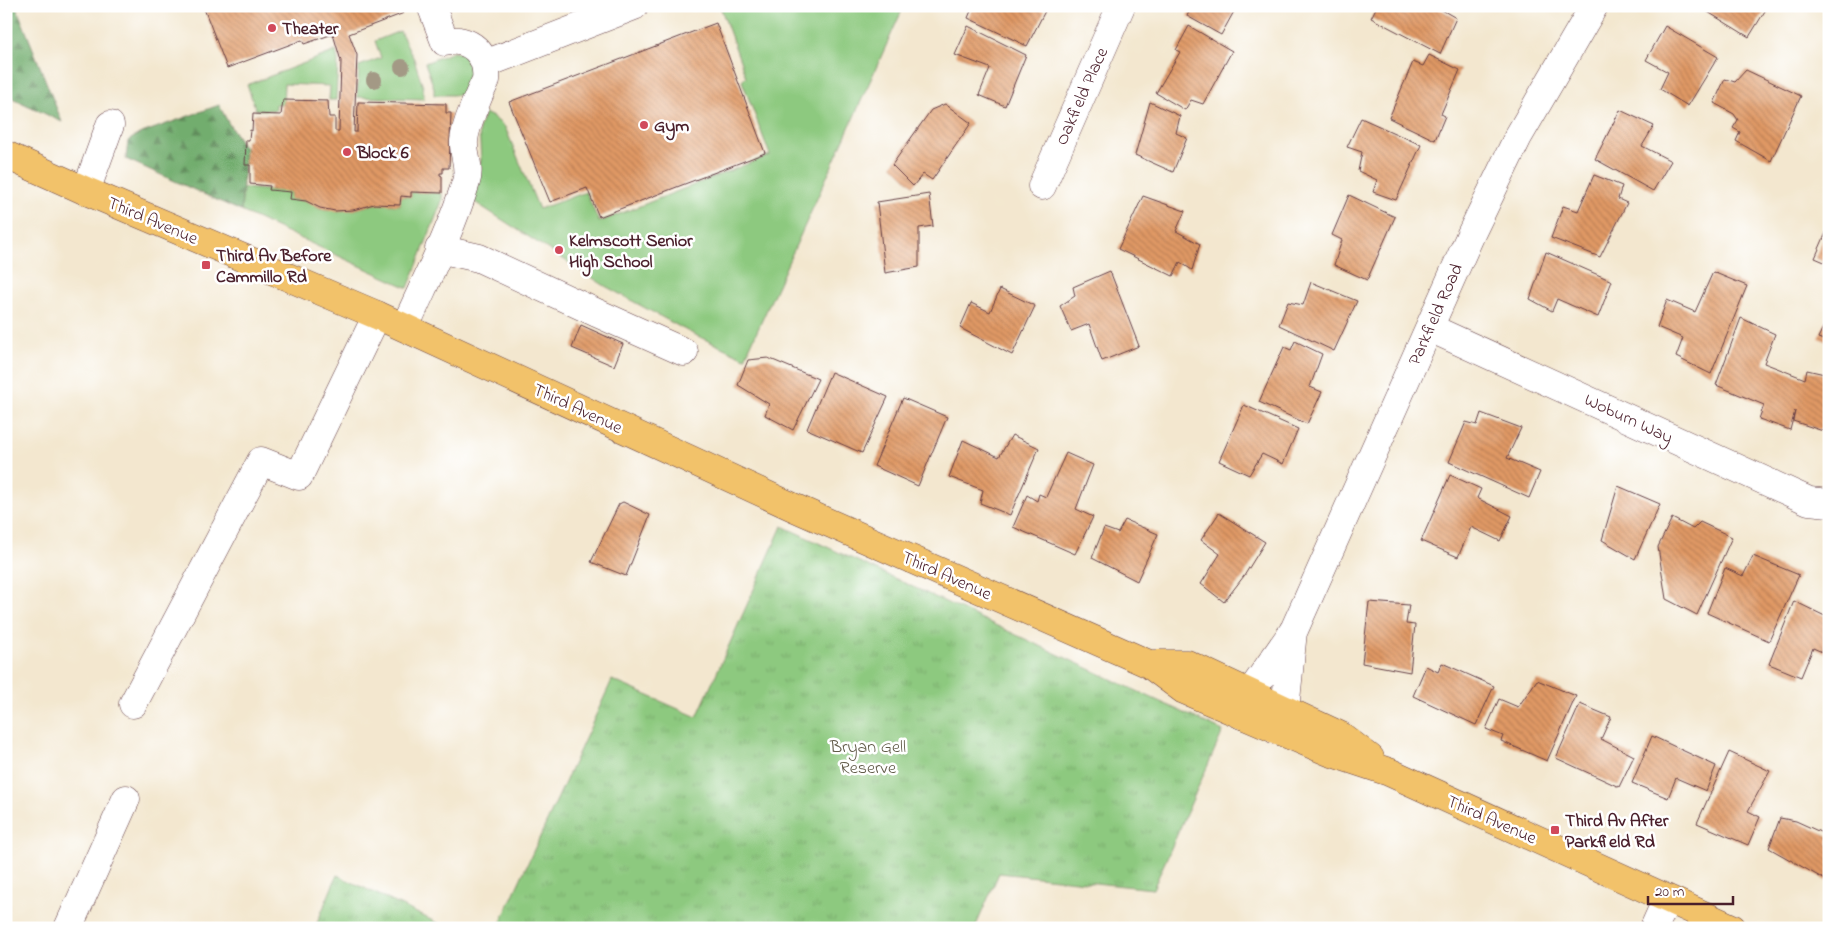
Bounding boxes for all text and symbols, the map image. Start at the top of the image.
place label: Theater [282,17,339,43]
marker: Theater [266,22,278,34]
street label: Oakfield Place [1050,43,1116,150]
place label: Gym [654,114,689,141]
marker: Gym [638,119,650,131]
place label: Block 6 [356,141,409,167]
marker: Block 6 [341,146,353,158]
street label: Third Avenue [103,191,202,253]
place label: Kelmscott Senior High School [569,229,693,277]
place label: Third Av Before Cammillo Rd [216,244,332,291]
marker: Kelmscott Senior High School [553,244,565,256]
marker: Third Av Before Cammillo Rd [200,259,212,271]
street label: Parkfield Road [1403,260,1471,370]
street label: Third Avenue [528,378,627,442]
street label: Woburn Way [1580,388,1677,452]
street label: Third Avenue [897,545,996,609]
park label: Bryan Gell Reserve [829,735,906,782]
street label: Third Avenue [1442,789,1541,853]
place label: Third Av After Parkfield Rd [1565,809,1669,856]
marker: Third Av After Parkfield Rd [1549,824,1561,836]
scale bar [1648,874,1732,906]
text: 20 m [1655,881,1685,903]

